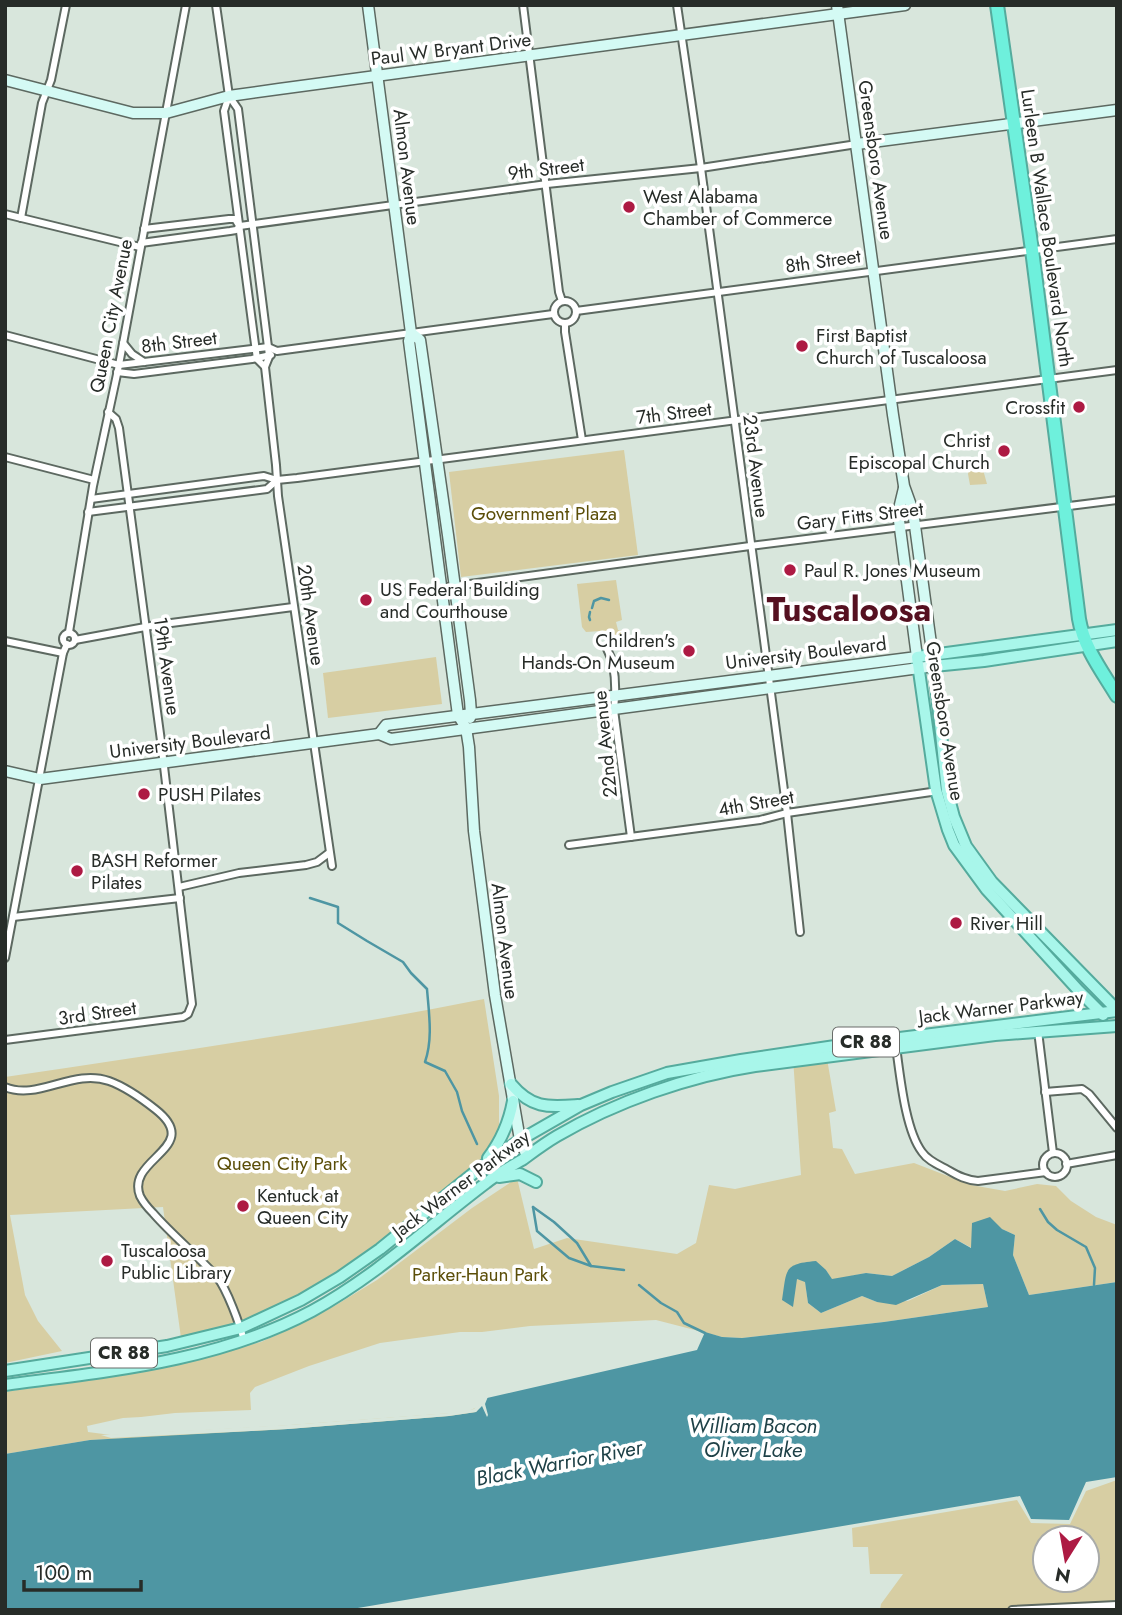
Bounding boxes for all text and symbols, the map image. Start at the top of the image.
street label: Paul W Bryant Drive [369,26,533,72]
street label: Greensboro Avenue [851,78,901,242]
street label: Lurleen B Wallace Boulevard North [1014,87,1080,369]
street label: Almon Avenue [386,107,428,227]
street label: 9th Street [506,151,586,187]
place label: West Alabama Chamber of Commerce [643,183,832,232]
marker: West Alabama Chamber of Commerce [621,199,637,215]
street label: Queen City Avenue [83,237,139,395]
street label: 8th Street [784,242,863,280]
place label: First Baptist Church of Tuscaloosa [816,322,987,371]
street label: 8th Street [140,324,219,360]
marker: First Baptist Church of Tuscaloosa [794,338,810,354]
place label: Crossfit [1005,394,1065,421]
street label: 7th Street [635,395,714,431]
marker: Crossfit [1071,399,1087,415]
street label: 23rd Avenue [736,413,776,519]
place label: Christ Episcopal Church [848,427,990,476]
marker: Christ Episcopal Church [996,443,1012,459]
street label: Gary Fitts Street [795,495,925,537]
park label: Government Plaza [471,500,617,527]
place label: Paul R. Jones Museum [804,557,981,584]
marker: Paul R. Jones Museum [782,562,798,578]
street label: 20th Avenue [291,563,331,667]
place label: US Federal Building and Courthouse [380,576,540,625]
district label: Tuscaloosa [767,586,931,633]
marker: US Federal Building and Courthouse [358,592,374,608]
street label: 19th Avenue [147,615,187,717]
place label: Children's Hands-On Museum [522,627,675,676]
street label: University Boulevard [724,630,888,676]
street label: Greensboro Avenue [919,639,971,803]
marker: Children's Hands-On Museum [681,643,697,659]
street label: 22nd Avenue [586,689,624,799]
street label: University Boulevard [108,719,272,765]
place label: PUSH Pilates [158,781,261,808]
street label: 4th Street [716,783,797,823]
marker: PUSH Pilates [136,786,152,802]
place label: BASH Reformer Pilates [91,847,218,896]
marker: BASH Reformer Pilates [69,863,85,879]
street label: Almon Avenue [484,881,526,1001]
place label: River Hill [970,910,1043,937]
marker: River Hill [948,915,964,931]
street label: Jack Warner Parkway [914,983,1086,1031]
street label: 3rd Street [56,994,138,1032]
road number: CR 88 [833,1028,899,1056]
street label: Jack Warner Parkway [384,1123,536,1246]
park label: Queen City Park [217,1150,348,1177]
place label: Kentuck at Queen City [257,1182,349,1231]
marker: Kentuck at Queen City [235,1198,251,1214]
place label: Tuscaloosa Public Library [121,1237,232,1286]
marker: Tuscaloosa Public Library [99,1253,115,1269]
park label: Parker-Haun Park [412,1261,549,1288]
road number: CR 88 [91,1338,157,1368]
water label: William Bacon Oliver Lake [689,1411,817,1465]
water label: Black Warrior River [473,1432,646,1494]
north arrow [1031,1524,1101,1594]
scale bar [24,1548,142,1592]
text: 100 m [35,1558,92,1588]
text: N [1053,1561,1073,1590]

